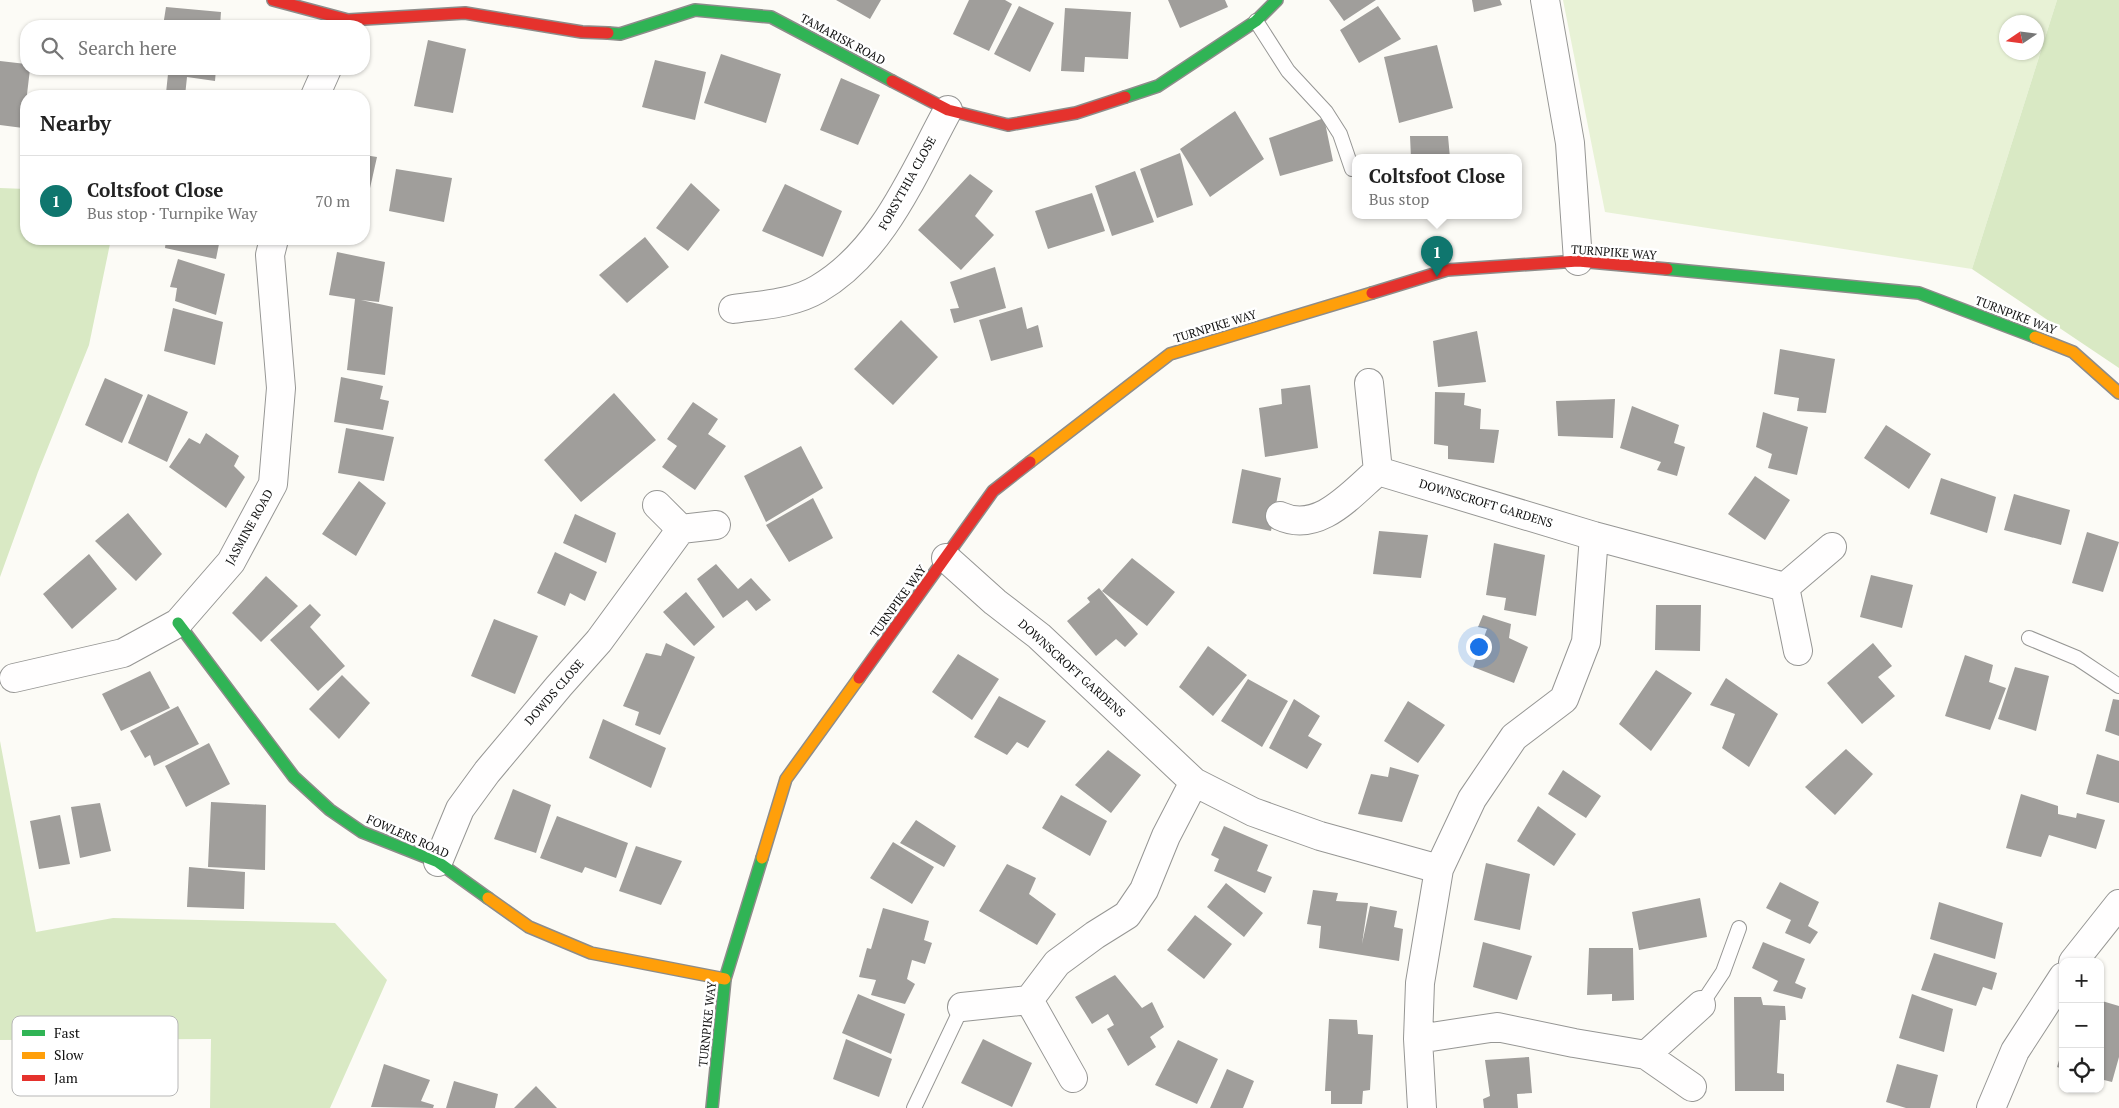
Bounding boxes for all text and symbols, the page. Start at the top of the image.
street label: TAMARISK ROAD [798,10,888,68]
north arrow [1999,15,2044,60]
search box [20,20,370,75]
icon: search [38,34,66,62]
text: Search here [78,35,177,60]
text: Nearby [40,109,111,137]
street label: FORSYTHIA CLOSE [875,134,939,232]
popup [1352,154,1522,219]
text: Coltsfoot Close [1369,163,1505,188]
text: Coltsfoot Close [87,177,223,202]
text: Bus stop [1369,188,1429,210]
text: 1 [51,190,61,212]
text: 70 m [315,190,350,212]
text: Bus stop · Turnpike Way [87,202,257,224]
pin: 1 [1421,236,1453,277]
street label: TURNPIKE WAY [1571,242,1658,262]
street label: TURNPIKE WAY [1973,293,2059,337]
street label: TURNPIKE WAY [1172,306,1259,346]
street label: DOWNSCROFT GARDENS [1417,476,1555,530]
street label: JASMINE ROAD [222,487,276,567]
street label: TURNPIKE WAY [867,562,929,640]
street label: DOWNSCROFT GARDENS [1015,616,1129,720]
your location [1466,634,1492,660]
street label: DOWDS CLOSE [521,656,587,728]
street label: FOWLERS ROAD [364,811,452,861]
map controls [2059,958,2104,1093]
button: + [2059,958,2104,1003]
street label: TURNPIKE WAY [695,980,719,1068]
button: − [2059,1003,2104,1048]
legend [12,1016,178,1096]
text: Fast [54,1023,81,1042]
text: Slow [54,1045,84,1064]
button: locate [2059,1048,2104,1093]
text: Jam [54,1068,78,1087]

